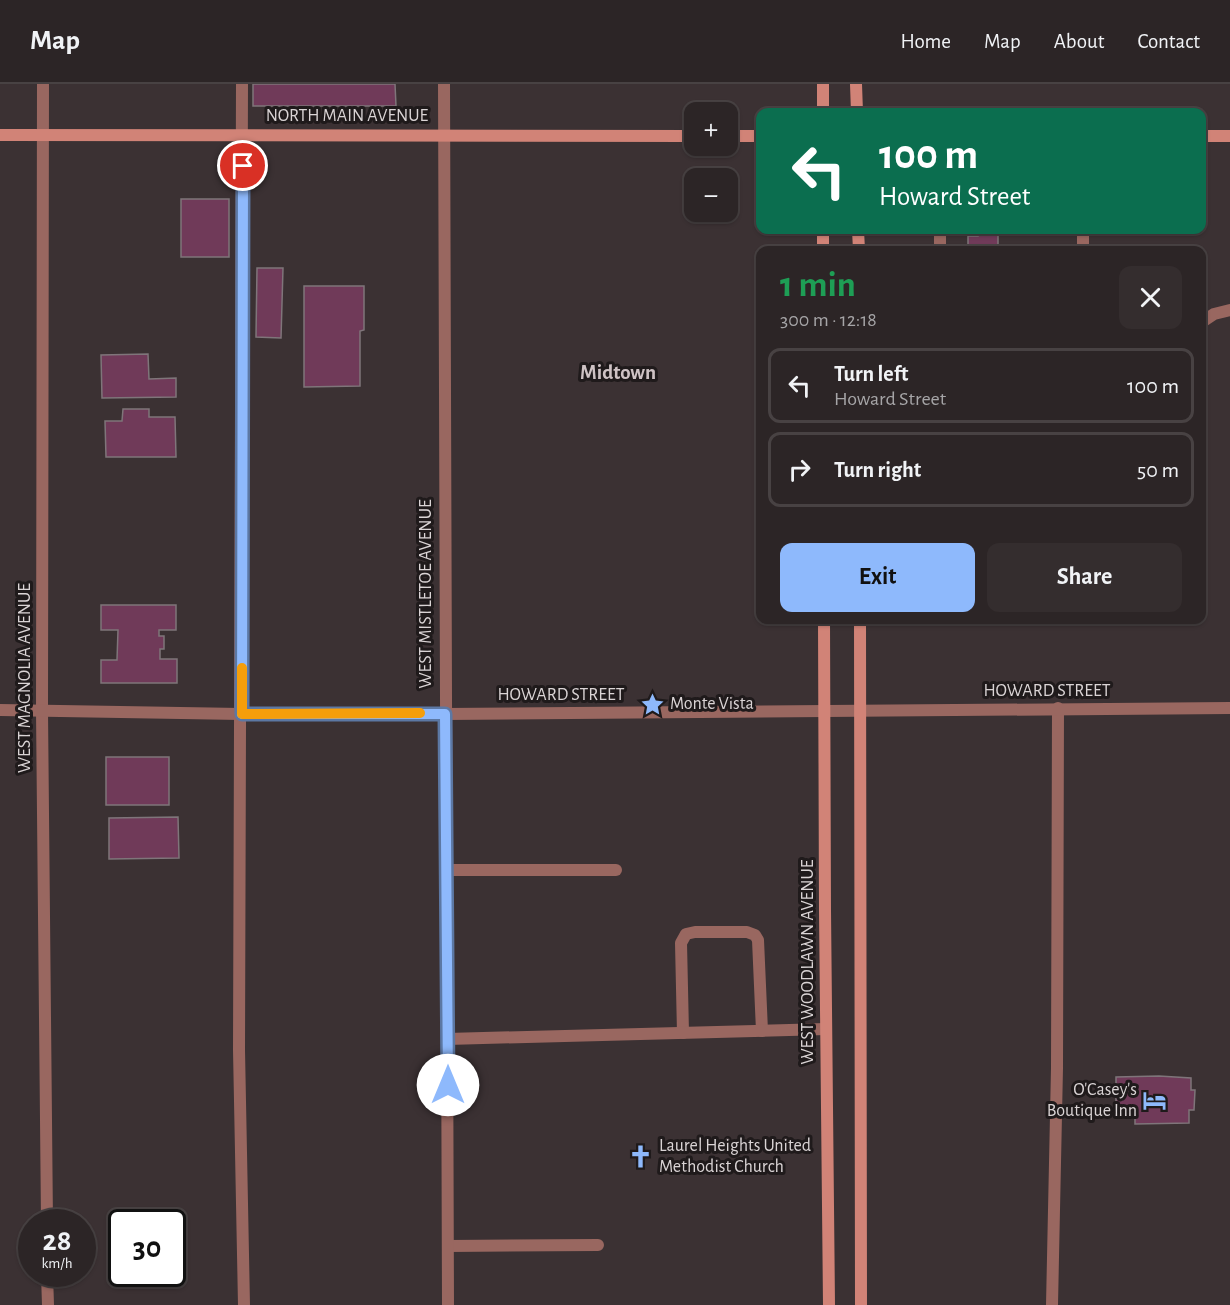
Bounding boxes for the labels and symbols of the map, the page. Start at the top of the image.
street label: NORTH MAIN AVENUE [266,107,429,125]
pin [217,140,268,191]
district label: Midtown [580,362,656,383]
street label: WEST MISTLETOE AVENUE [417,499,435,689]
street label: WEST MAGNOLIA AVENUE [16,583,34,773]
street label: HOWARD STREET [983,682,1111,700]
street label: HOWARD STREET [497,686,625,704]
place icon: Monte Vista [639,691,665,717]
place label: Monte Vista [670,695,754,713]
street label: WEST WOODLAWN AVENUE [799,859,817,1064]
position arrow [416,1053,480,1117]
place label: O'Casey's Boutique Inn [1047,1081,1137,1120]
hotel icon: O'Casey's Boutique Inn [1142,1087,1168,1113]
place label: Laurel Heights United Methodist Church [659,1137,811,1176]
church icon: Laurel Heights United Methodist Church [628,1143,654,1169]
speed limit sign: 30 [108,1209,186,1287]

